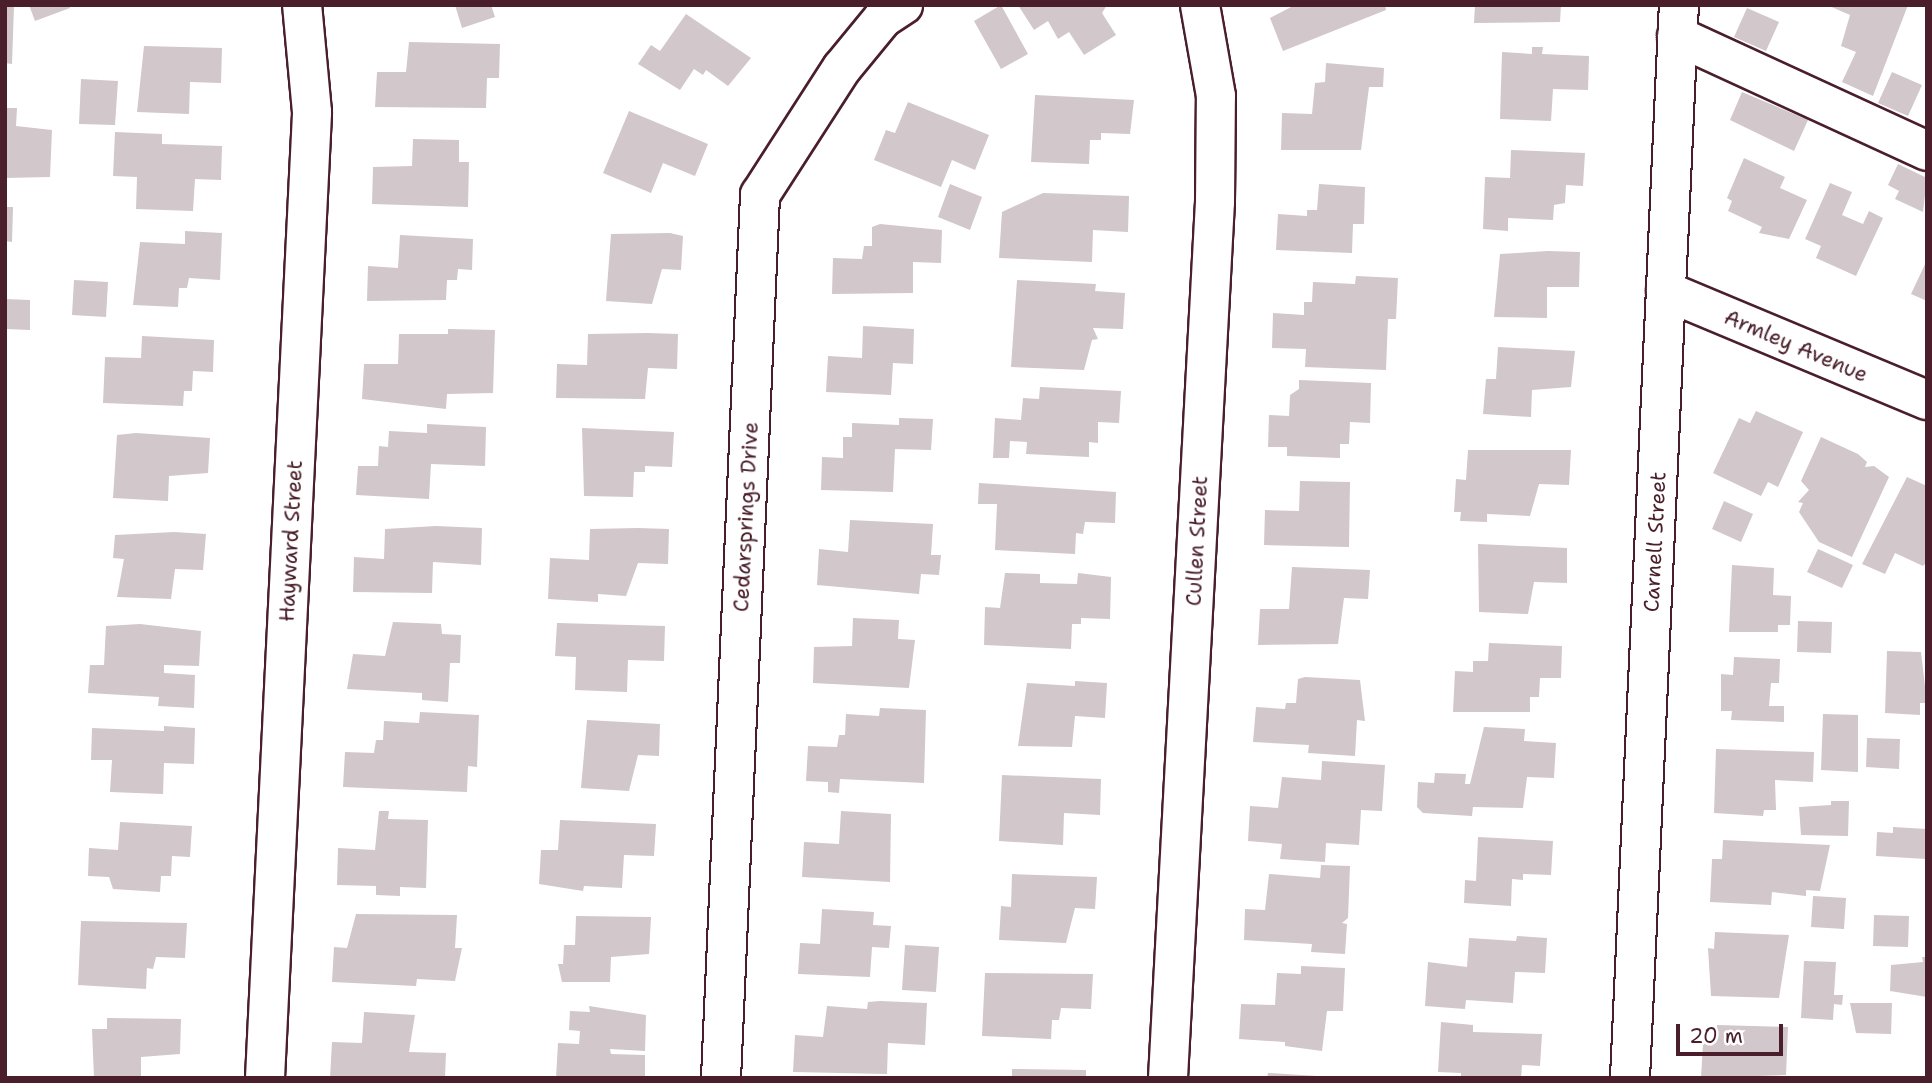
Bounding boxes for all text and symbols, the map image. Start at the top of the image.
street label: Armley Avenue [1720,304,1872,388]
street label: Cedarsprings Drive [728,421,764,613]
street label: Hayward Street [274,460,308,622]
street label: Carnell Street [1639,471,1671,613]
street label: Cullen Street [1181,475,1213,607]
scale bar [1680,1010,1787,1054]
text: 20 m [1689,1022,1743,1050]

